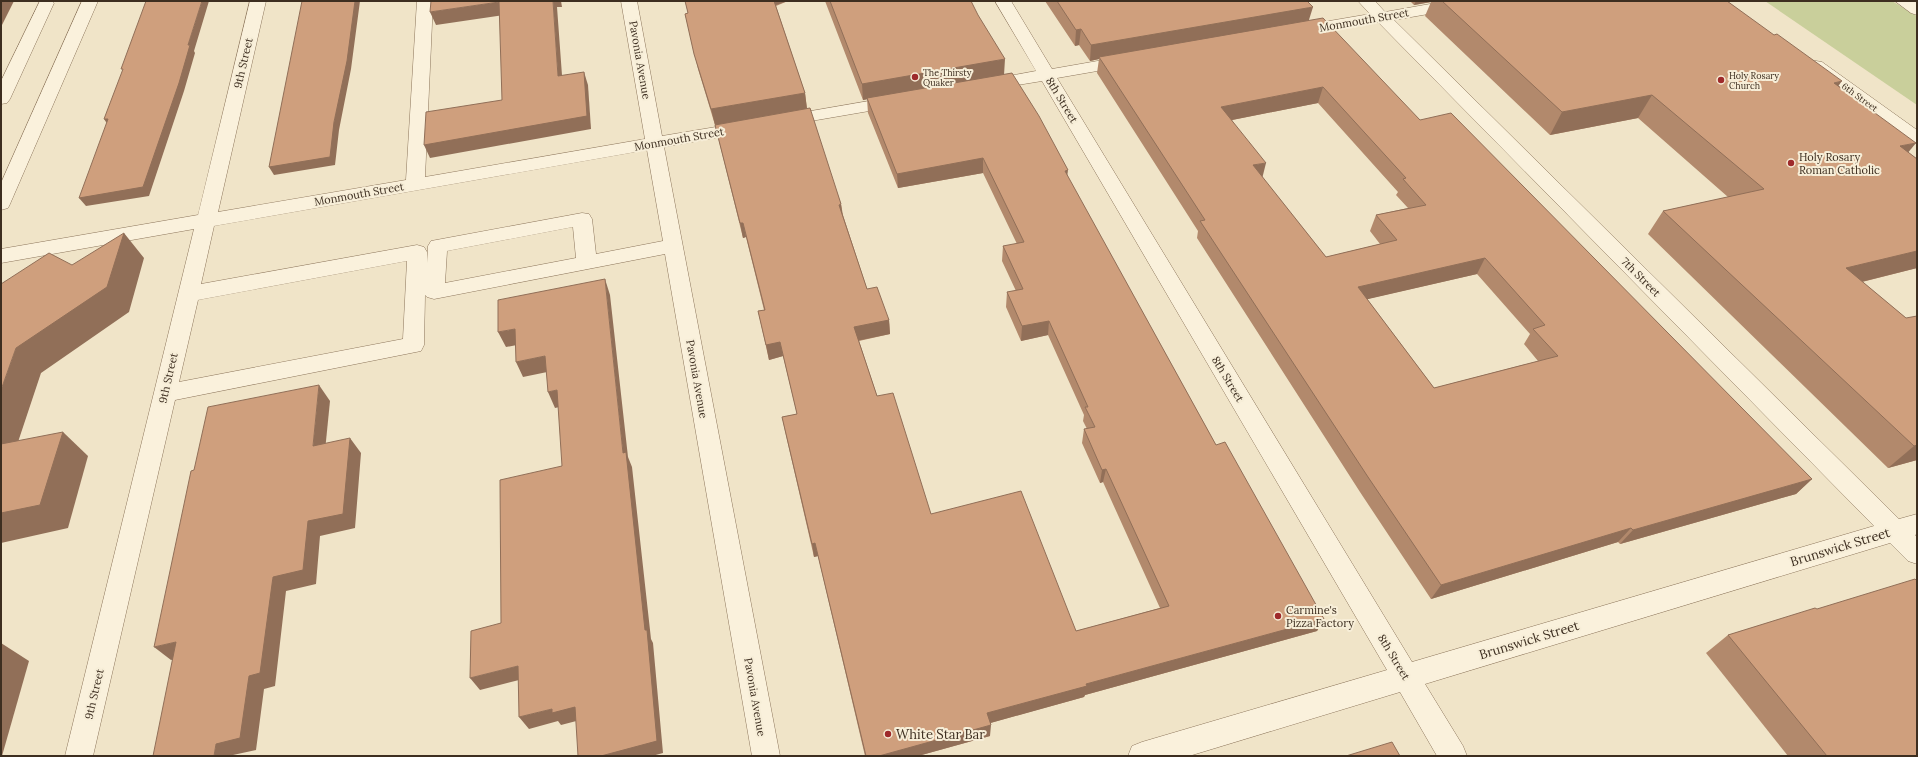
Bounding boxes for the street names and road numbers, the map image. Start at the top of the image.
street label: Monmouth Street [1318,5,1411,35]
street label: Pavonia Avenue [626,20,654,101]
street label: 9th Street [230,36,256,90]
street label: 8th Street [1043,74,1082,126]
street label: 6th Street [1840,80,1881,114]
street label: Monmouth Street [633,124,726,154]
street label: Monmouth Street [313,179,406,209]
street label: 7th Street [1618,254,1664,300]
street label: Pavonia Avenue [683,339,711,420]
street label: 9th Street [155,351,181,405]
street label: 8th Street [1209,353,1248,405]
street label: Brunswick Street [1788,524,1892,570]
street label: Brunswick Street [1477,617,1581,663]
street label: 8th Street [1375,631,1414,683]
street label: Pavonia Avenue [741,657,769,738]
street label: 9th Street [81,667,107,721]

